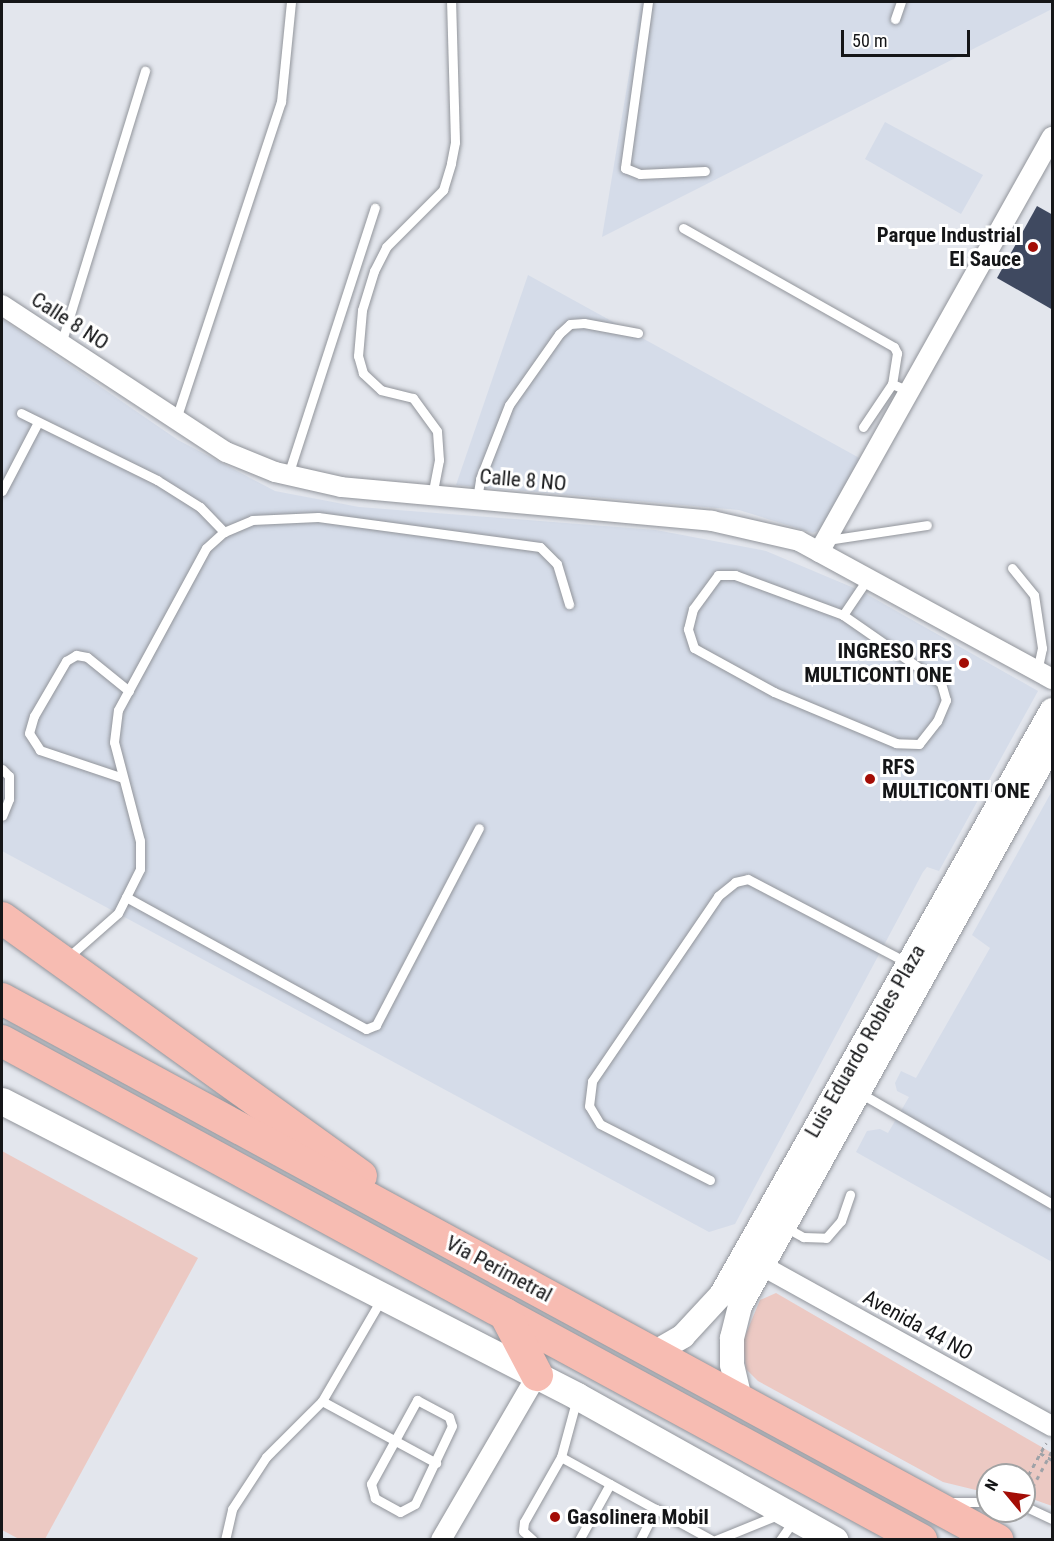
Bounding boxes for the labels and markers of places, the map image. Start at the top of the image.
place label: Parque Industrial El Sauce [877,222,1021,272]
marker: Parque Industrial El Sauce [1026,240,1040,254]
place label: INGRESO RFS MULTICONTI ONE [804,638,952,688]
marker: INGRESO RFS MULTICONTI ONE [957,656,971,670]
place label: RFS MULTICONTI ONE [882,754,1030,804]
marker: RFS MULTICONTI ONE [863,772,877,786]
place label: Gasolinera Mobil [567,1504,709,1530]
marker: Gasolinera Mobil [548,1510,562,1524]

